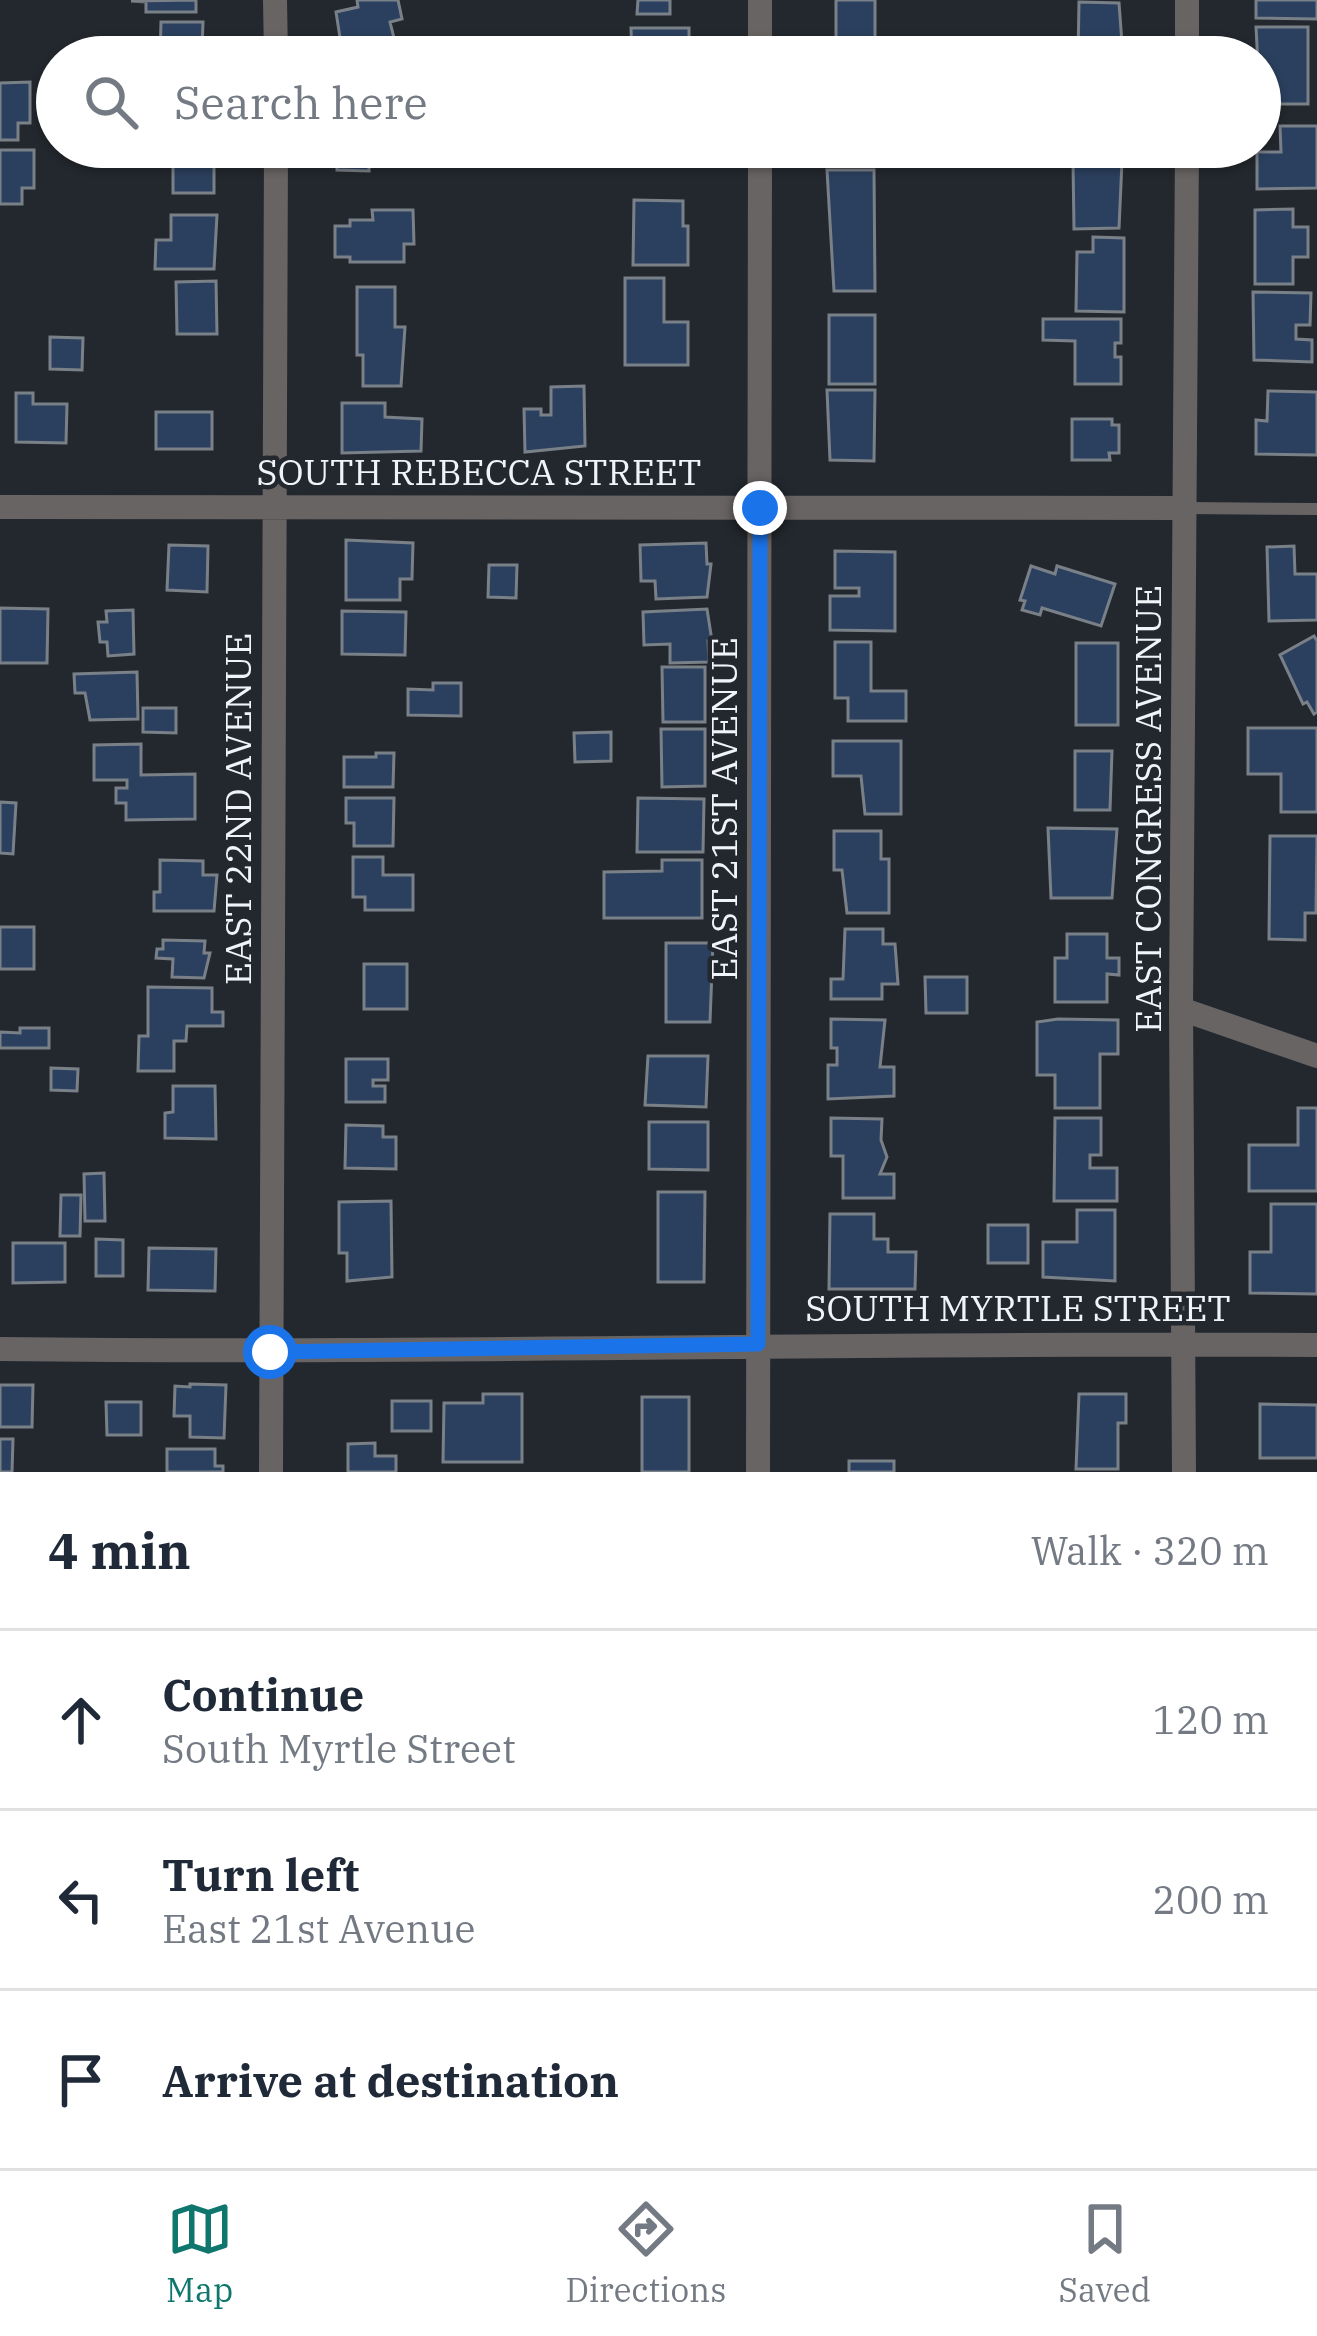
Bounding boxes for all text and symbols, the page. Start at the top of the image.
search box [36,36,1281,168]
icon: search [78,69,144,135]
text: Search here [174,73,428,131]
street label: SOUTH REBECCA STREET [257,448,701,495]
route end [733,481,787,535]
street label: EAST CONGRESS AVENUE [1124,585,1171,1033]
street label: EAST 22ND AVENUE [214,633,261,985]
street label: EAST 21ST AVENUE [700,637,747,981]
street label: SOUTH MYRTLE STREET [805,1284,1231,1331]
route start [243,1325,297,1379]
text: 4 min [48,1517,191,1583]
text: Walk · 320 m [1031,1525,1269,1576]
text: Continue [162,1665,364,1723]
icon: ahead [48,1687,114,1753]
text: 120 m [1153,1694,1269,1745]
text: South Myrtle Street [162,1723,516,1774]
text: Turn left [162,1845,359,1903]
icon: left [48,1867,114,1933]
text: 200 m [1153,1874,1269,1925]
text: East 21st Avenue [162,1903,475,1954]
icon: arrive [48,2047,114,2113]
text: Arrive at destination [162,2051,619,2109]
tab: Map [166,2196,233,2311]
tab: Directions [565,2196,726,2311]
tab: Saved [1058,2196,1151,2311]

